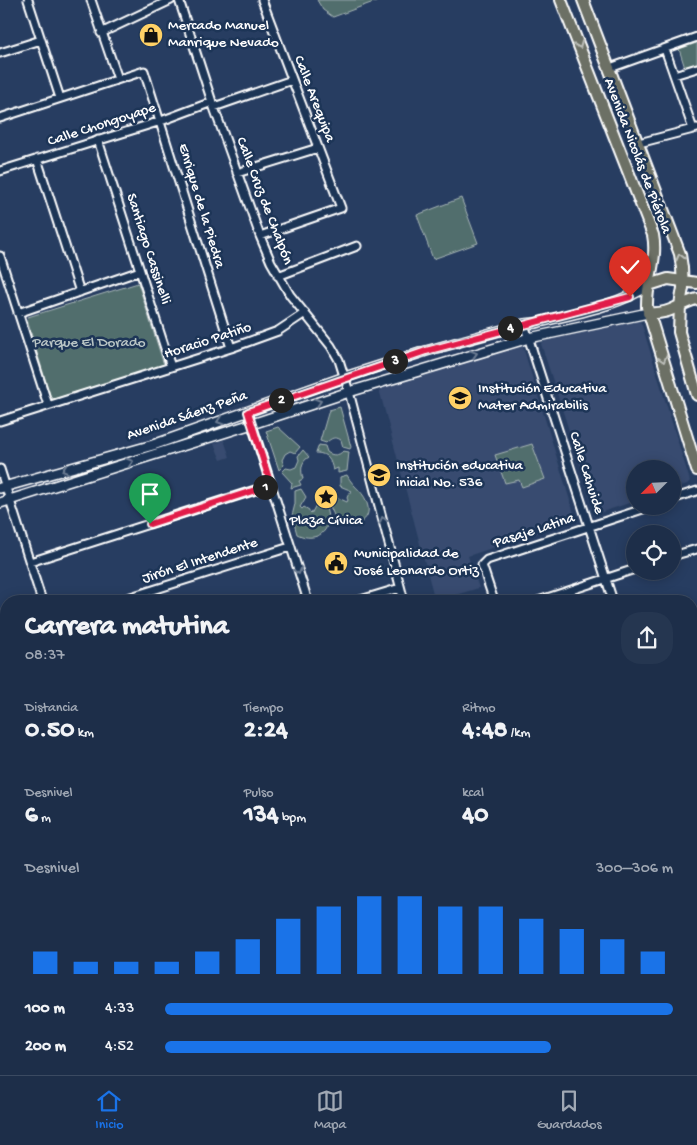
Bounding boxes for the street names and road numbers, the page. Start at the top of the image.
street label: Calle Arequipa [289,53,339,145]
street label: Avenida Nicolás de Piérola [599,76,675,237]
street label: Calle Chongoyape [46,99,159,151]
street label: Calle Cruz de Chalpón [231,135,297,267]
street label: Enrique de la Piedra [173,142,229,271]
street label: Santiago Cassinelli [122,191,174,307]
street label: Horacio Patiño [162,318,254,364]
street label: Avenida Sáenz Peña [124,387,250,445]
street label: Calle Cahuide [564,429,608,517]
street label: Pasaje Latina [490,509,578,553]
street label: Jirón El Intendente [140,534,260,588]

